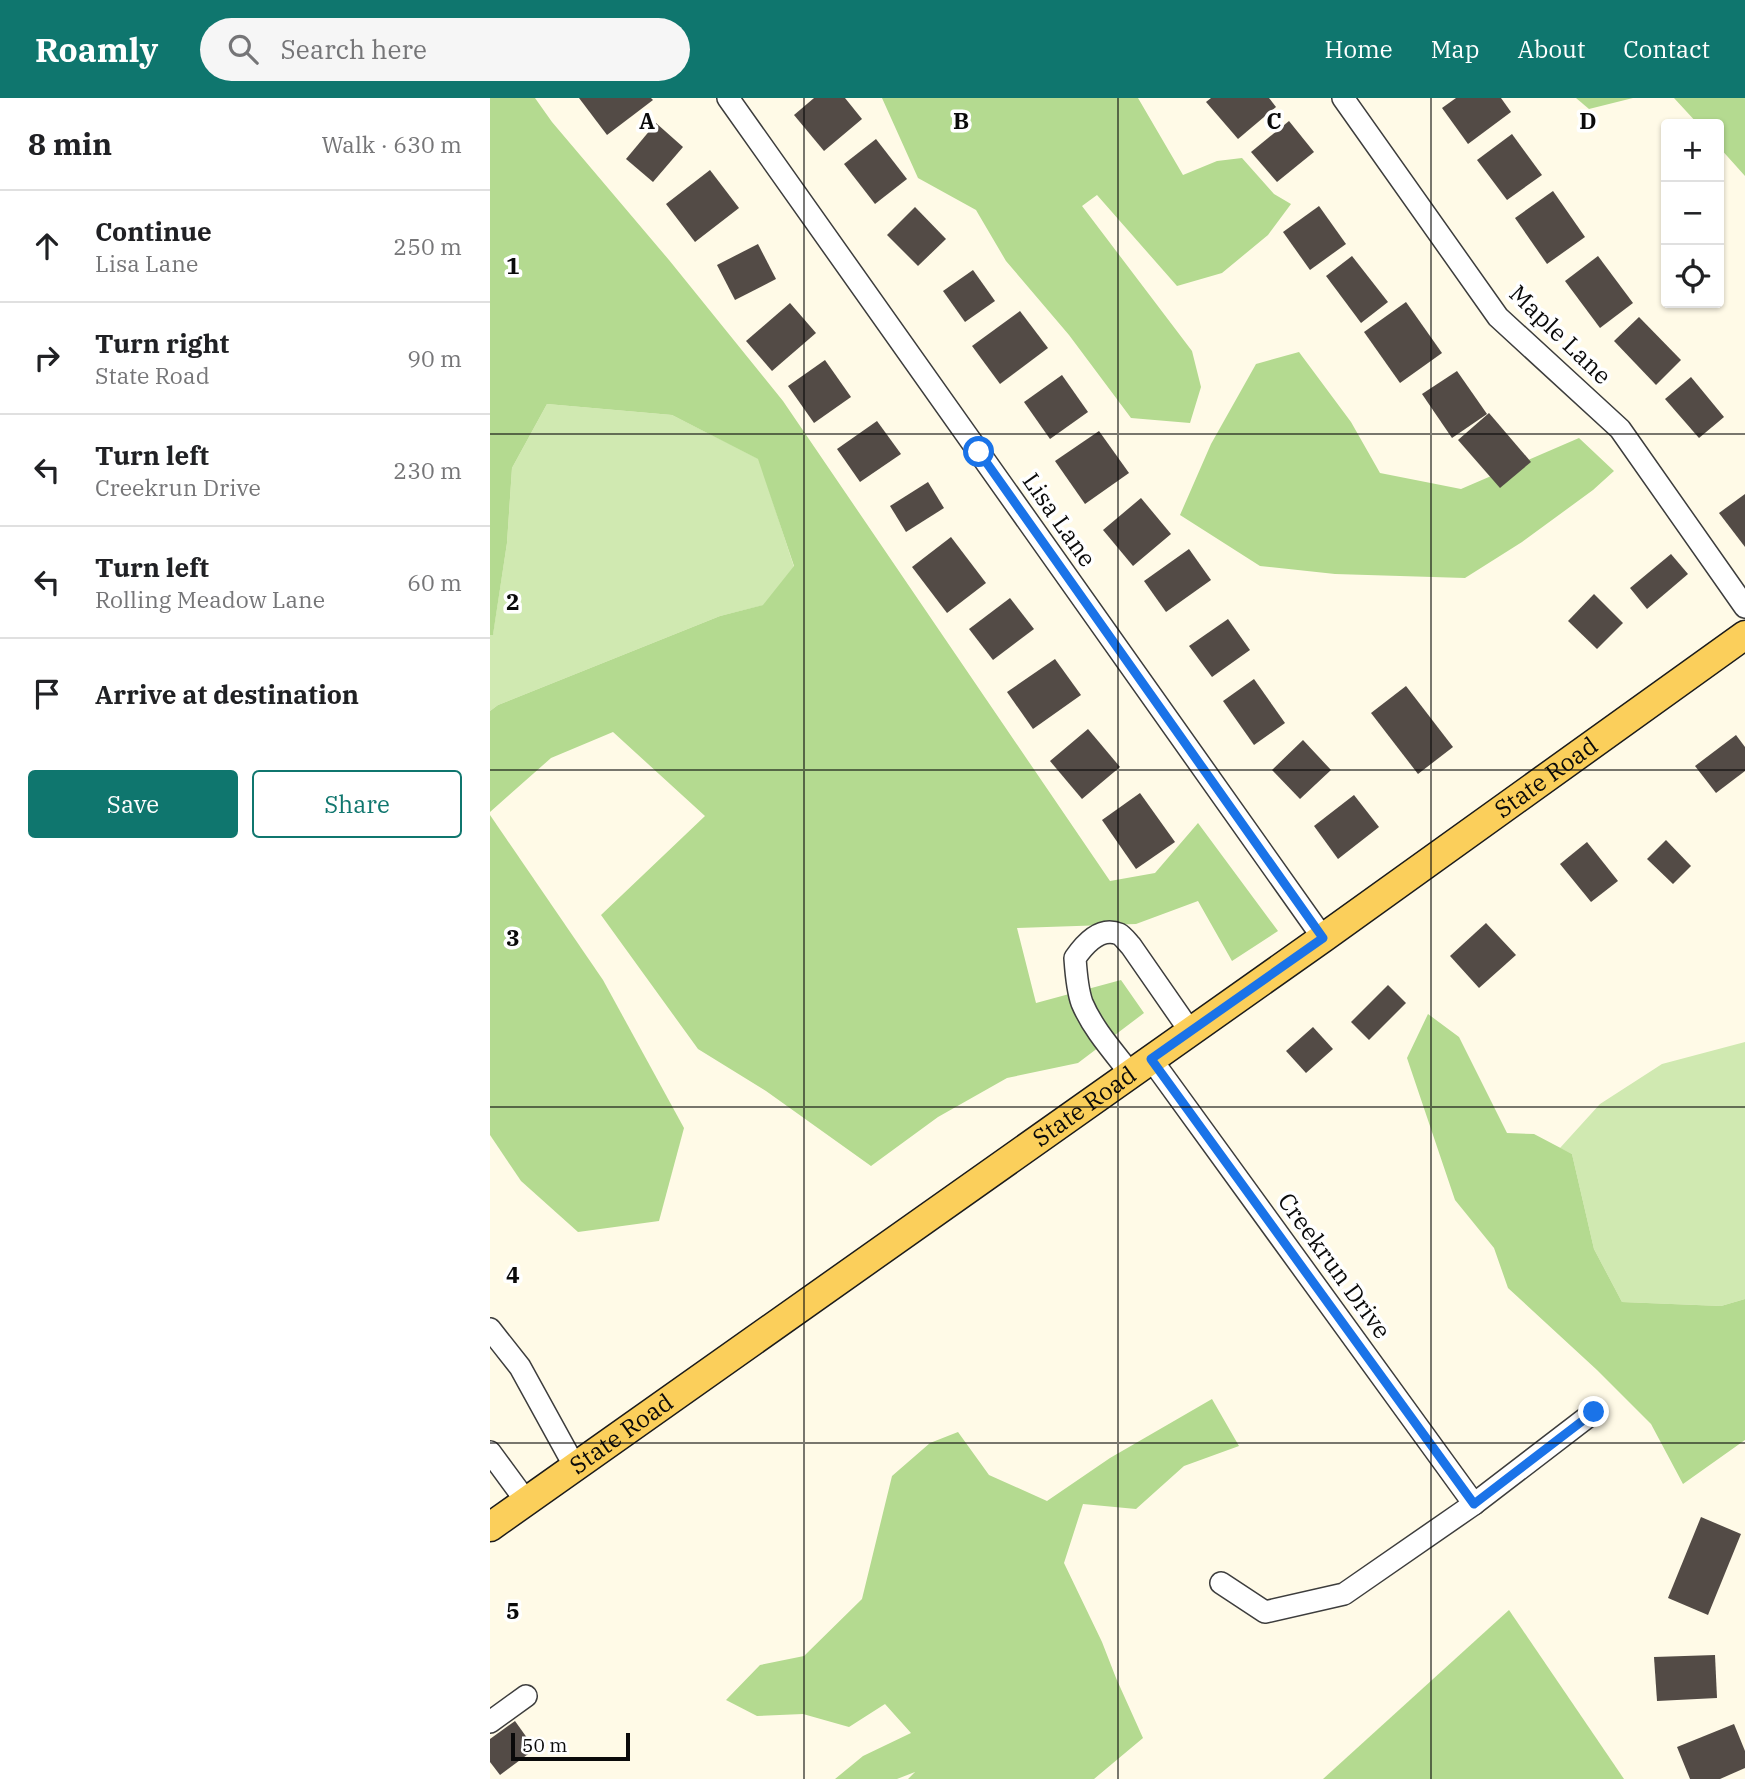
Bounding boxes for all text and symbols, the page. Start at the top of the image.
search box [200,18,690,81]
text: Roamly [35,28,158,71]
icon: search [224,30,262,68]
text: Search here [280,32,427,66]
text: Home [1325,33,1393,65]
text: Map [1431,33,1479,65]
text: About [1517,33,1585,65]
text: Contact [1623,33,1710,65]
text: A [639,105,655,135]
text: B [953,105,969,135]
text: C [1266,105,1282,135]
text: D [1579,105,1597,135]
map controls [1661,119,1724,308]
button: + [1661,119,1724,182]
text: 8 min [28,124,112,163]
text: Walk · 630 m [321,129,462,159]
button: − [1661,182,1724,245]
text: Continue [95,214,212,248]
icon: ahead [28,227,66,265]
text: 250 m [393,231,462,261]
button: locate [1661,245,1724,308]
text: Lisa Lane [95,248,198,278]
text: 1 [506,250,520,280]
street label: Maple Lane [1503,278,1619,391]
text: Turn right [95,326,229,360]
icon: right [28,339,66,377]
text: 90 m [407,343,462,373]
text: State Road [95,360,210,390]
route start [963,436,994,467]
text: Turn left [95,438,209,472]
icon: left [28,451,66,489]
text: 230 m [393,455,462,485]
street label: Lisa Lane [1016,466,1104,573]
text: Creekrun Drive [95,472,261,502]
text: Turn left [95,550,209,584]
icon: left [28,563,66,601]
text: 60 m [407,567,462,597]
text: Rolling Meadow Lane [95,584,325,614]
text: 2 [506,586,520,616]
icon: arrive [28,675,66,713]
text: Arrive at destination [95,677,359,711]
street label: State Road [1488,729,1604,825]
button: Save [28,770,238,838]
button: Share [252,770,462,838]
text: 3 [506,922,520,952]
street label: State Road [1026,1058,1142,1153]
street label: Creekrun Drive [1271,1186,1399,1345]
text: 4 [506,1259,520,1289]
street label: State Road [563,1386,679,1481]
route end [1578,1396,1609,1427]
text: 5 [506,1595,520,1625]
scale bar [511,1730,630,1762]
text: 50 m [522,1733,567,1757]

